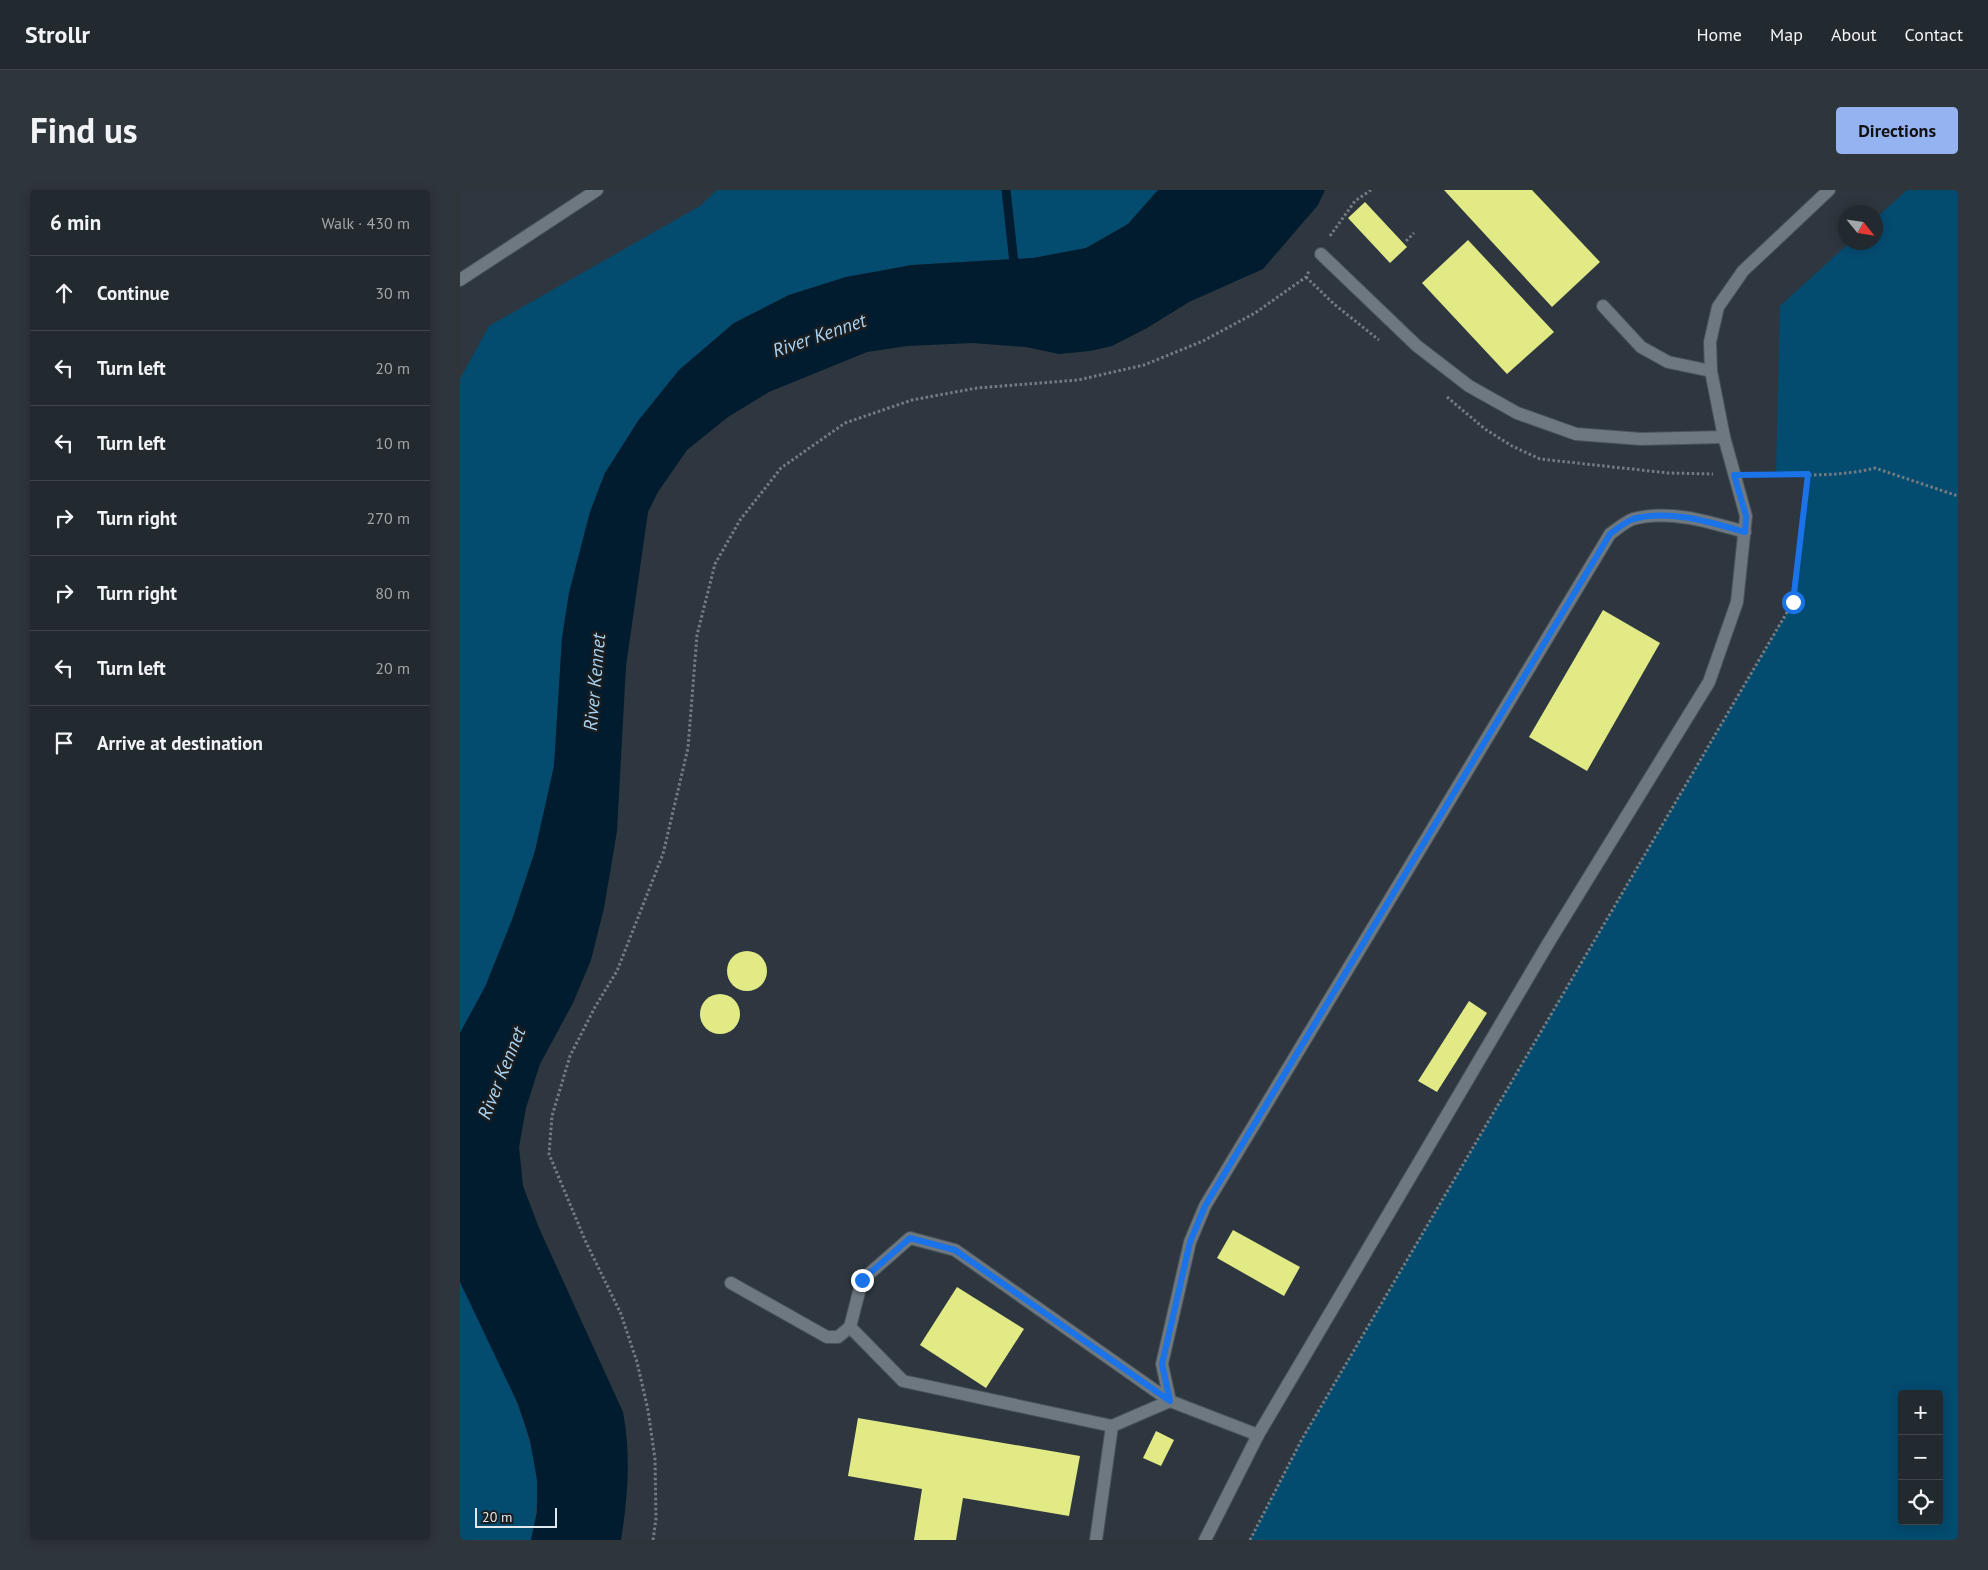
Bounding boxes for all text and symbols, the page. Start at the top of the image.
text: Strollr [25,19,90,50]
text: Home [1696,23,1742,46]
text: Map [1770,23,1803,46]
text: About [1831,23,1877,46]
text: Contact [1905,23,1963,46]
text: Find us [30,107,138,153]
button: Directions [1836,107,1958,154]
north arrow [1838,205,1883,250]
text: 6 min [50,209,101,236]
text: Walk · 430 m [321,213,410,233]
icon: ahead [50,279,78,307]
text: Continue [97,281,169,305]
text: 30 m [375,283,410,303]
water label: River Kennet [769,307,870,362]
icon: left [50,354,78,382]
text: Turn left [97,356,166,380]
text: 20 m [375,358,410,378]
icon: left [50,429,78,457]
text: Turn left [97,431,166,455]
text: 10 m [375,433,410,453]
icon: right [50,504,78,532]
text: Turn right [97,506,177,530]
text: 270 m [367,508,410,528]
icon: right [50,579,78,607]
text: Turn right [97,581,177,605]
text: 80 m [375,583,410,603]
route start [1782,591,1805,614]
water label: River Kennet [578,631,610,732]
icon: left [50,654,78,682]
text: Turn left [97,656,166,680]
text: 20 m [375,658,410,678]
icon: arrive [50,729,78,757]
text: Arrive at destination [97,731,263,755]
water label: River Kennet [472,1022,531,1123]
route end [851,1269,874,1292]
map controls [1898,1390,1943,1525]
button: + [1898,1390,1943,1435]
button: − [1898,1435,1943,1480]
button: locate [1898,1480,1943,1525]
scale bar [475,1505,558,1528]
text: 20 m [482,1508,512,1526]

